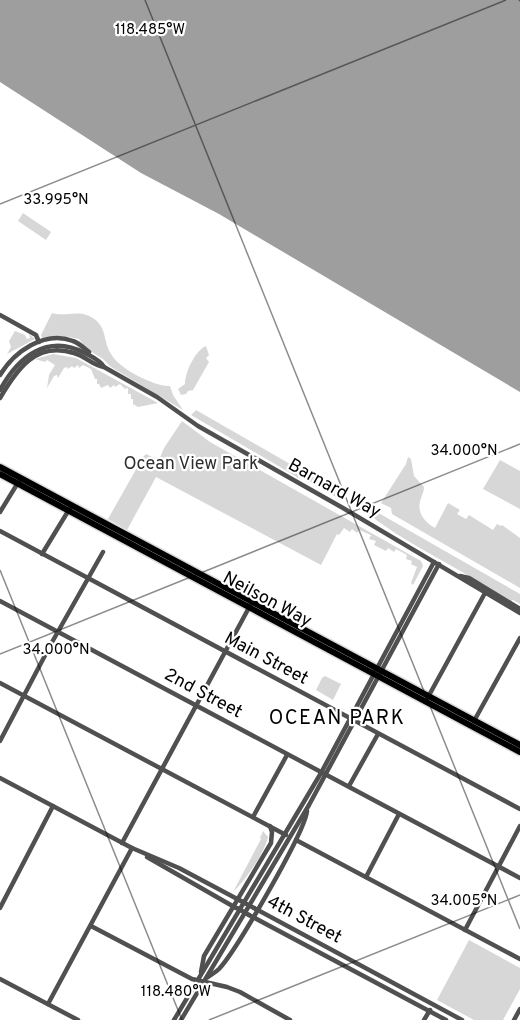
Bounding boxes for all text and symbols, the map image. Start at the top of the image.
text: 118.485°W [115,21,185,40]
text: 33.995°N [23,191,89,210]
text: 34.000°N [430,442,498,461]
park label: Ocean View Park [123,453,259,476]
street label: Barnard Way [284,454,384,524]
street label: Neilson Way [219,567,315,633]
street label: Main Street [220,627,312,691]
text: 34.000°N [22,641,90,660]
street label: 2nd Street [160,664,246,724]
district label: OCEAN PARK [269,706,405,732]
street label: 4th Street [263,891,345,949]
text: 34.005°N [431,892,497,911]
text: 118.480°W [141,983,211,1002]

